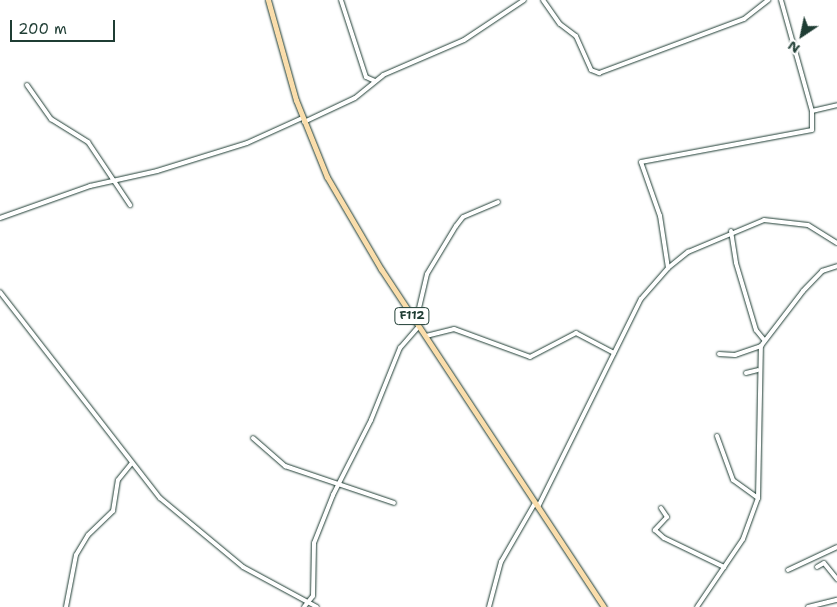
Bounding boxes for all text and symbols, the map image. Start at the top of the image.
scale bar [12,10,118,42]
north arrow [777,10,827,60]
text: 200 m [18,19,67,39]
text: N [784,37,803,58]
road number: F112 [393,306,431,326]

